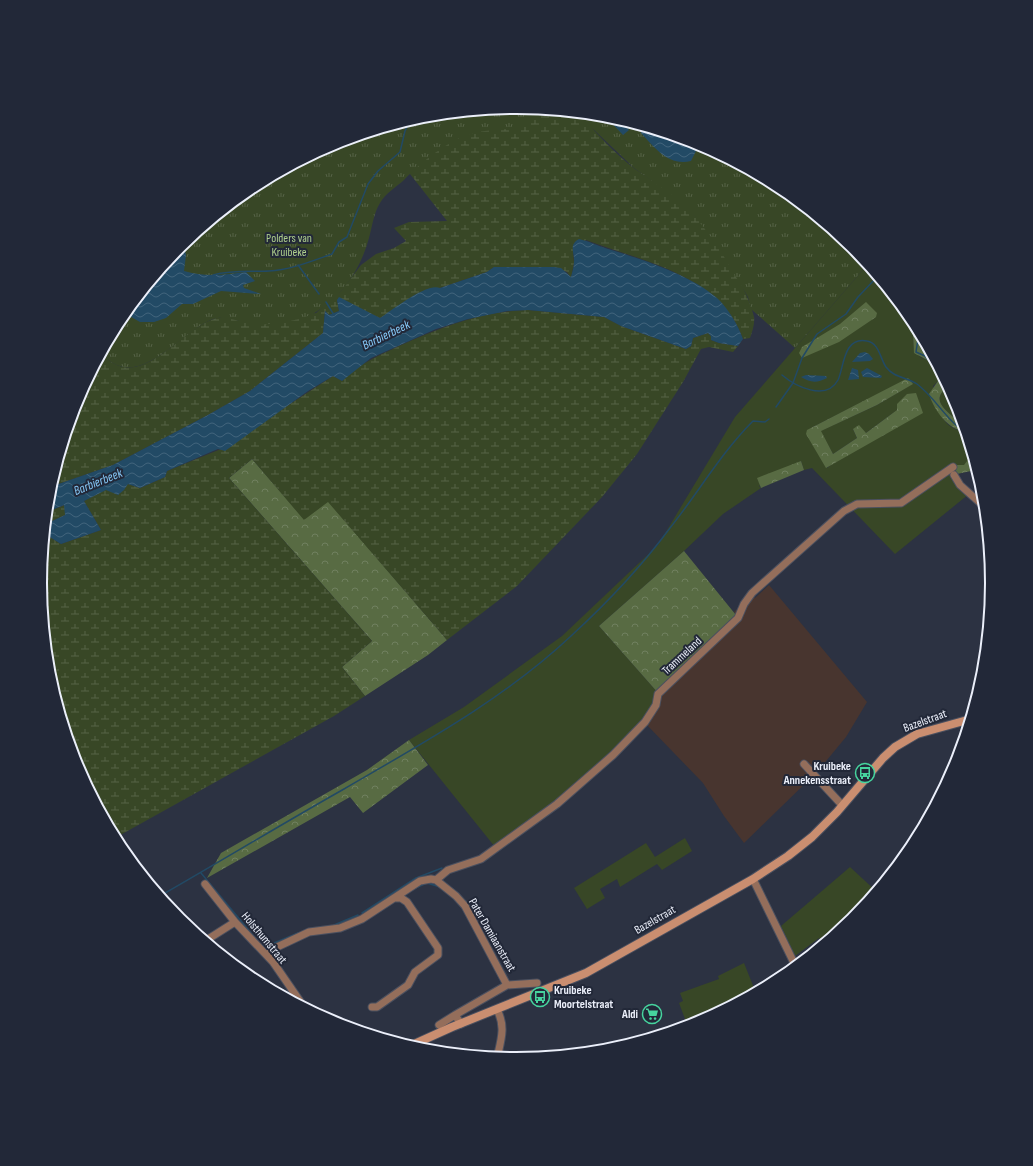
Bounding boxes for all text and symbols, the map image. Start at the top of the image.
park label: Polders van Kruibeke [266,231,312,260]
water label: Barbierbeek [359,316,414,353]
water label: Barbierbeek [71,465,126,499]
street label: Trammeland [659,634,705,678]
street label: Bazelstraat [901,706,949,736]
place label: Kruibeke Annekensstraat [783,759,851,788]
bus stop icon: Kruibeke Annekensstraat [854,762,876,784]
street label: Pater Damiaanstraat [465,896,519,975]
street label: Bazelstraat [632,902,679,938]
street label: Holsthumstraat [238,909,290,967]
place label: Kruibeke Moortelstraat [554,983,613,1012]
bus stop icon: Kruibeke Moortelstraat [529,986,551,1008]
supermarket icon: Aldi [641,1003,663,1025]
place label: Aldi [621,1007,638,1022]

